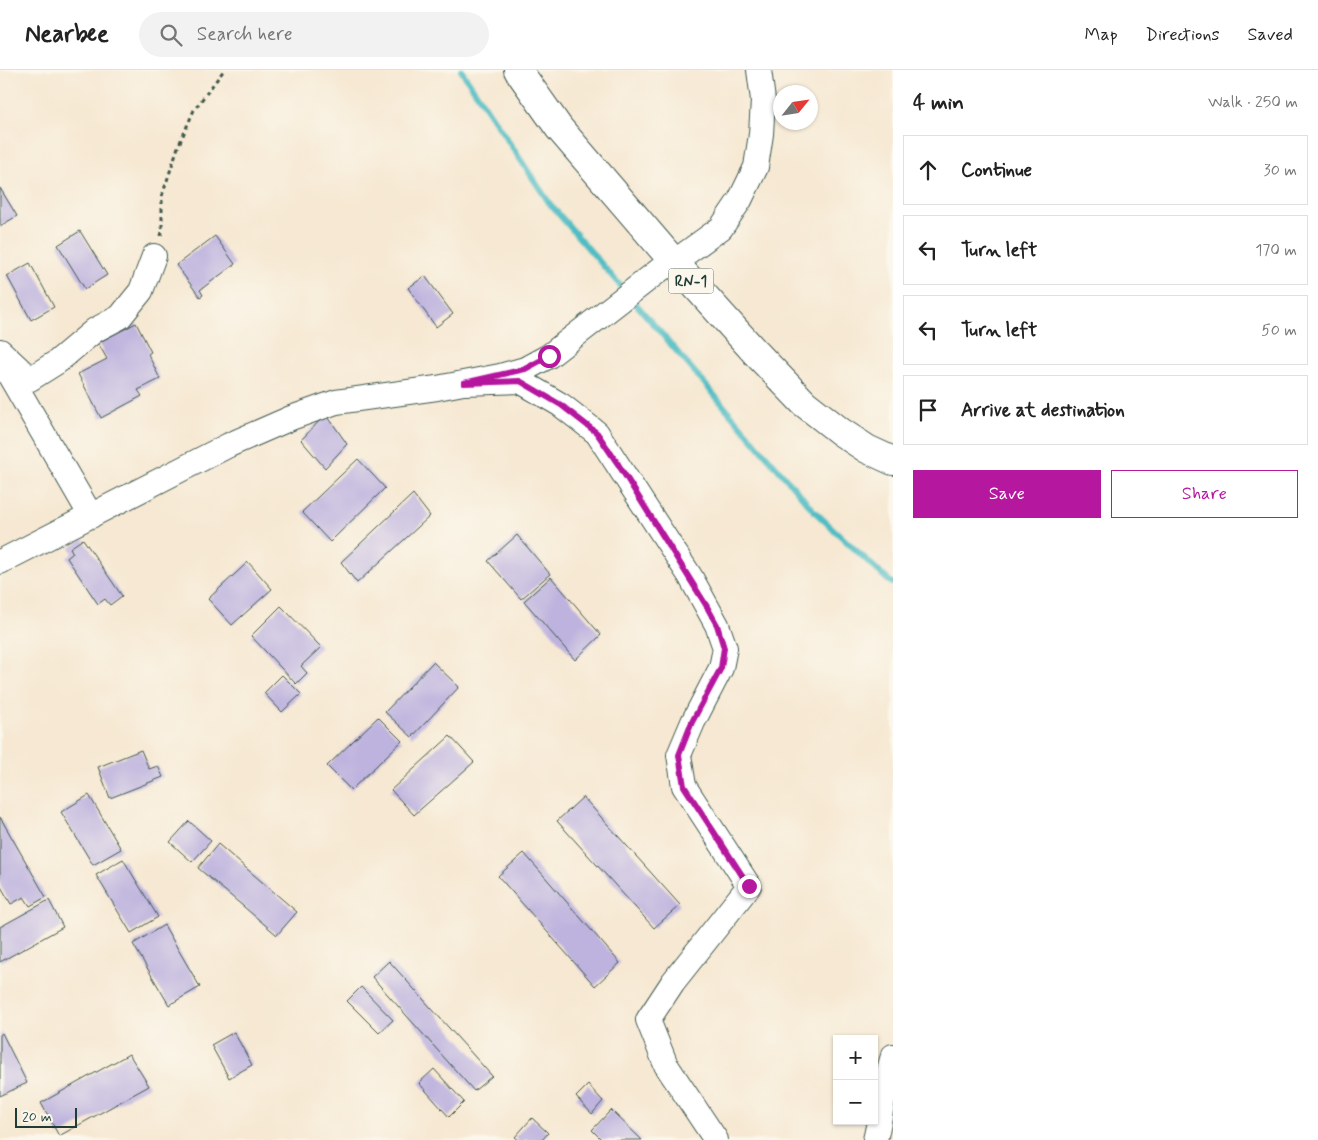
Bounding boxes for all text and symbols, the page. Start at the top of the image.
search box [139,12,489,57]
text: Nearbee [25,19,109,50]
icon: search [157,21,185,49]
text: Search here [197,22,293,47]
text: Map [1085,23,1118,47]
text: Directions [1146,23,1220,47]
text: Saved [1248,23,1293,47]
north arrow [773,85,818,130]
text: 4 min [913,89,964,117]
text: Walk · 250 m [1208,92,1298,113]
icon: ahead [914,156,942,184]
text: Continue [961,158,1032,183]
text: 30 m [1264,160,1297,181]
icon: left [914,236,942,264]
text: Turn left [961,238,1037,263]
text: 170 m [1255,240,1297,261]
road number: RN-1 [668,268,714,294]
icon: left [914,316,942,344]
text: Turn left [961,318,1037,343]
text: 50 m [1261,320,1297,341]
route start [538,345,561,368]
icon: arrive [914,396,942,424]
text: Arrive at destination [961,398,1125,423]
button: Save [913,470,1101,518]
button: Share [1111,470,1298,518]
route end [738,875,761,898]
map controls [833,1035,878,1125]
button: + [833,1035,878,1080]
button: − [833,1080,878,1125]
scale bar [15,1105,78,1128]
text: 20 m [22,1108,52,1126]

